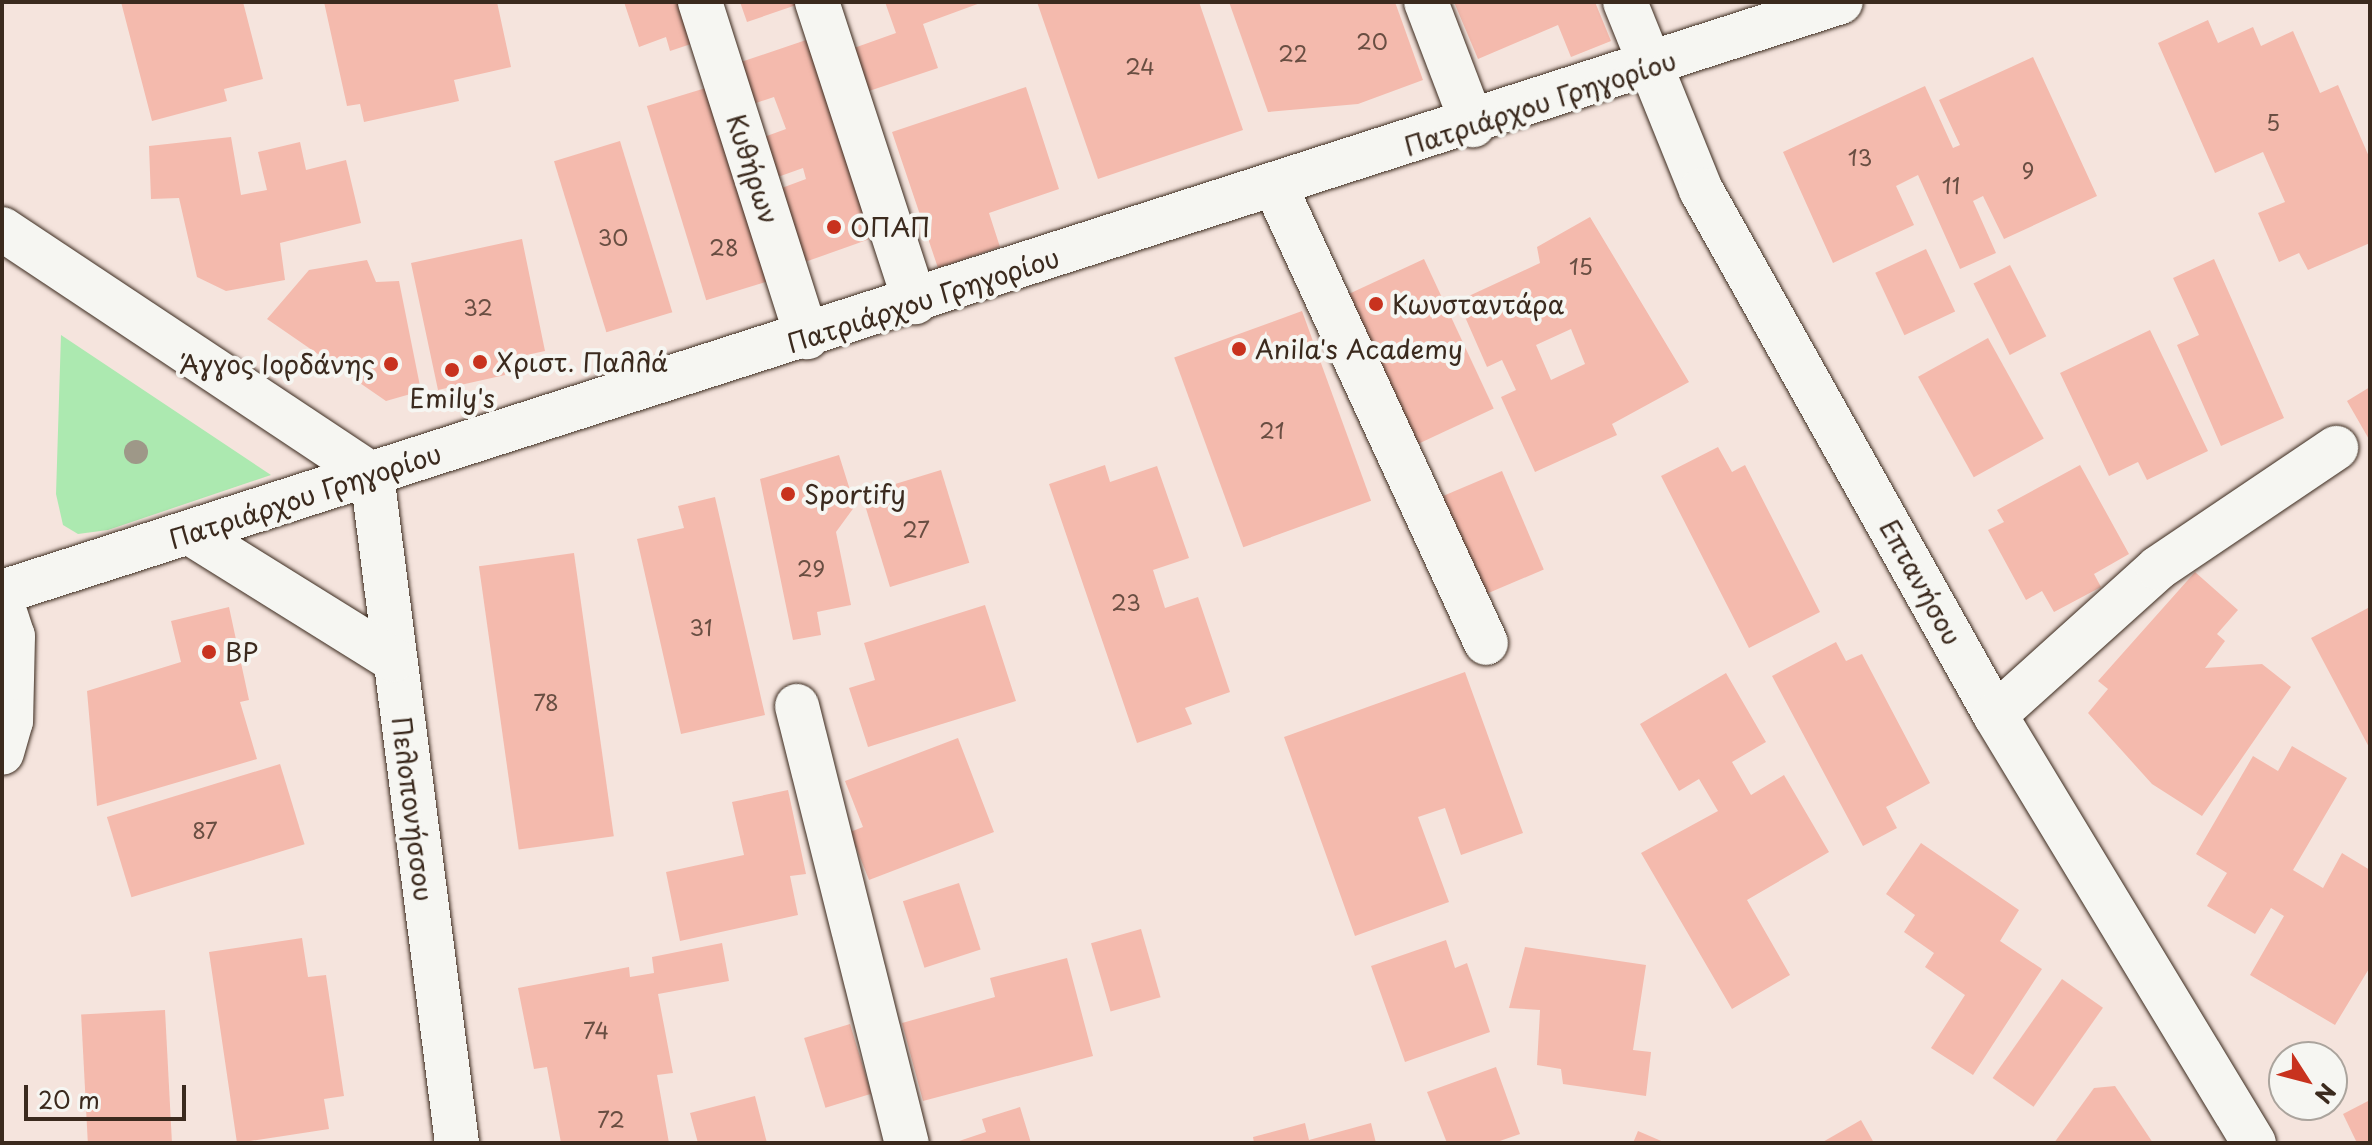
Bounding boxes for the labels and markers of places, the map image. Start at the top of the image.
place label: ΟΠΑΠ [850,211,930,243]
marker: ΟΠΑΠ [825,218,843,236]
place label: Κωνσταντάρα [1392,288,1565,320]
marker: Κωνσταντάρα [1367,295,1385,313]
place label: Anila's Academy [1255,333,1463,365]
marker: Anila's Academy [1230,340,1248,358]
place label: Χριστ. Παλλά [496,346,669,378]
place label: Άγγος Ιορδάνης [178,348,375,380]
marker: Χριστ. Παλλά [471,353,489,371]
marker: Άγγος Ιορδάνης [382,355,400,373]
marker: Emily's [443,361,461,379]
place label: Emily's [409,382,495,414]
place label: Sportify [804,478,906,510]
marker: Sportify [779,485,797,503]
place label: BP [225,636,258,668]
marker: BP [200,643,218,661]

